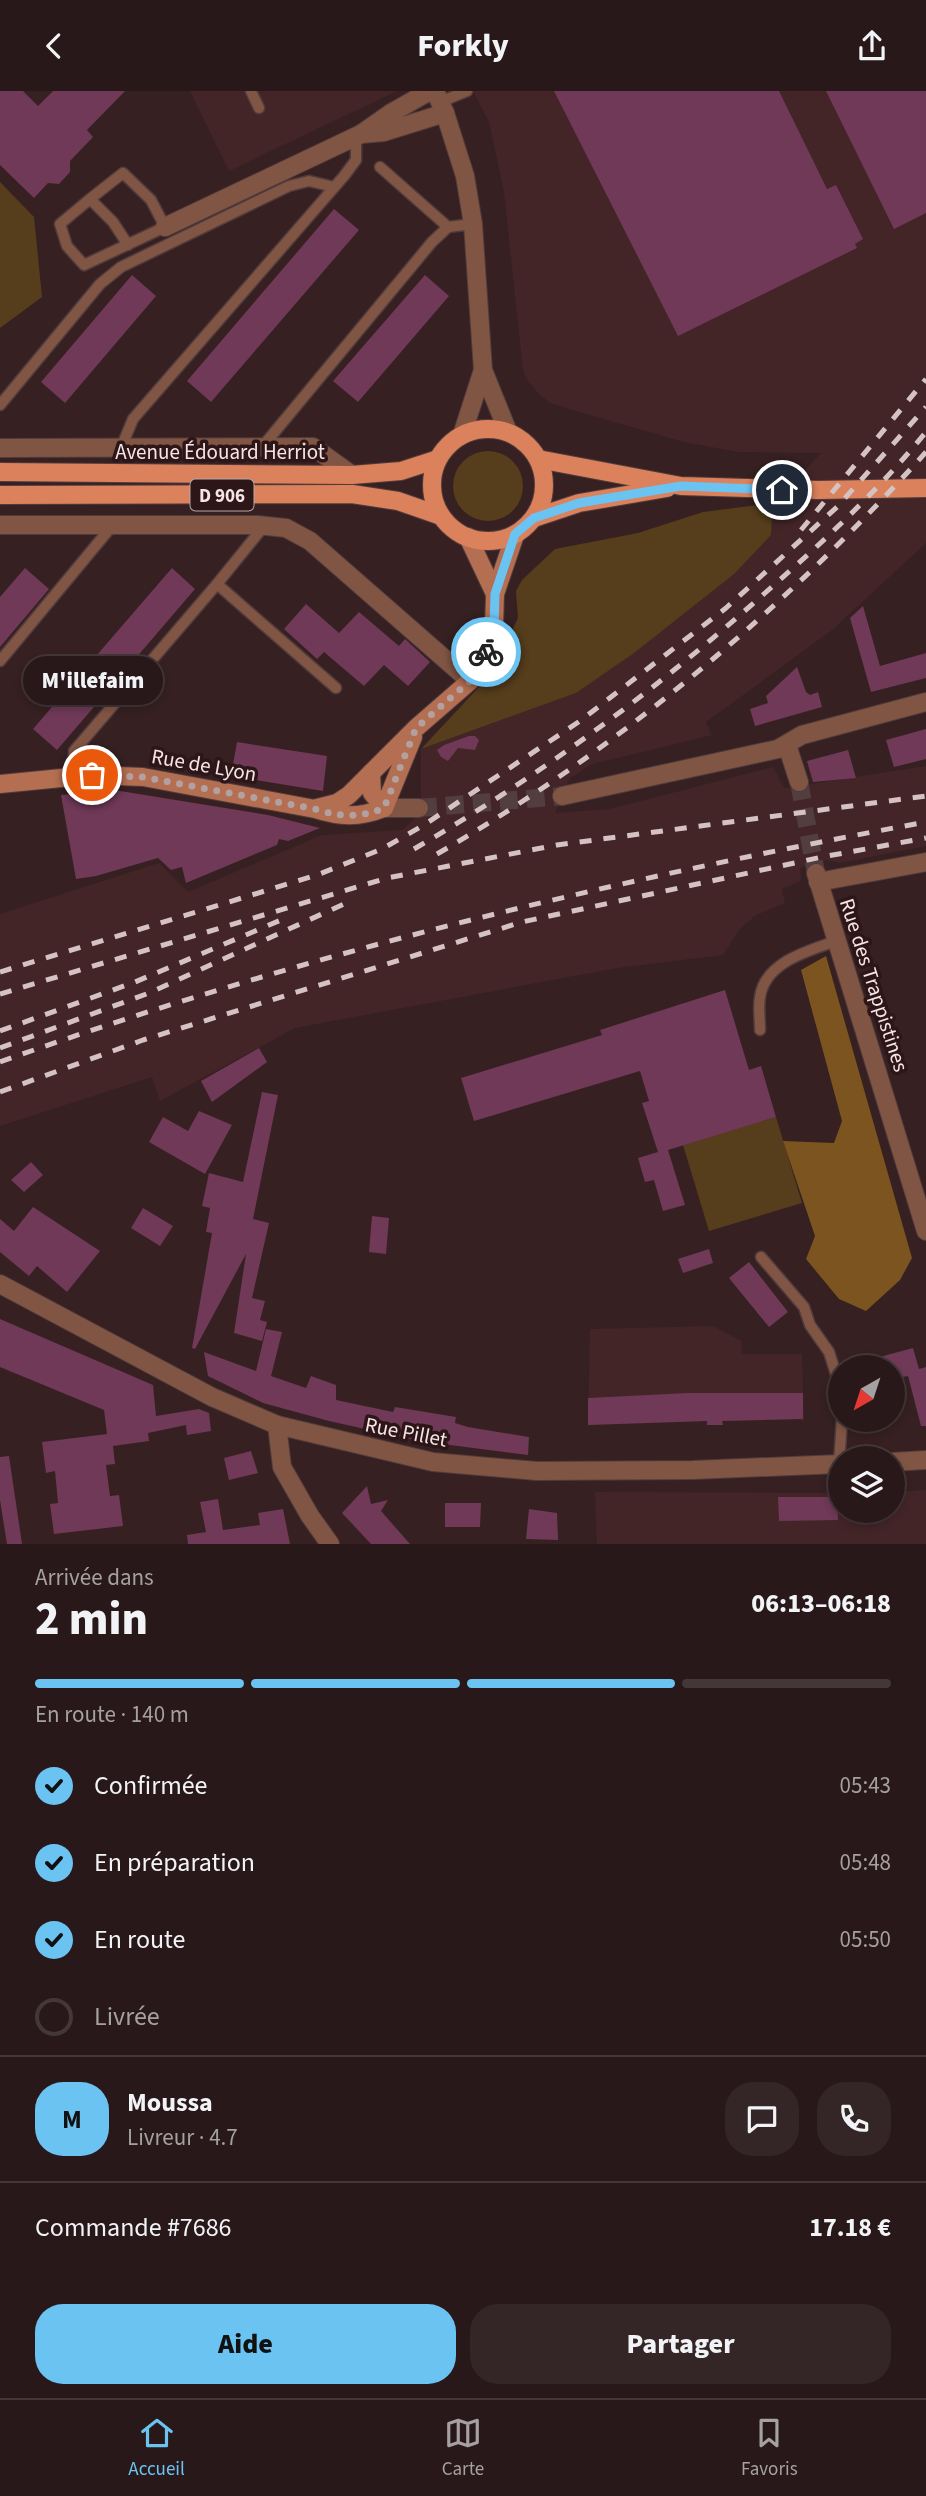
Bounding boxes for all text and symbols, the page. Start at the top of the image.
text: Forkly [417,23,509,69]
icon: back [35,27,73,65]
icon: share [853,27,891,65]
street label: Avenue Édouard Herriot [115,437,325,467]
pin [752,460,812,520]
icon: home [763,471,801,509]
road number: D 906 [190,479,254,511]
courier [451,617,521,687]
icon: bike [467,633,505,671]
callout: M'illefaim [22,656,162,705]
text: M'illefaim [42,664,144,697]
street label: Rue de Lyon [149,741,259,789]
pin [62,745,122,805]
icon: bag [73,756,111,794]
street label: Rue des Trappistines [832,895,916,1076]
north arrow [828,1355,905,1431]
map controls [828,1355,905,1523]
street label: Rue Pillet [362,1409,450,1455]
button: layers [828,1446,905,1523]
text: Arrivée dans [35,1561,154,1594]
text: 06:13–06:18 [751,1585,891,1622]
text: 2 min [35,1587,148,1652]
text: En route · 140 m [35,1698,189,1731]
icon: check [35,1767,73,1805]
text: Confirmée [94,1767,208,1804]
text: 05:43 [840,1769,891,1802]
icon: check [35,1844,73,1882]
text: En préparation [94,1844,255,1881]
text: 05:48 [840,1846,891,1879]
icon: check [35,1921,73,1959]
text: En route [94,1921,185,1958]
text: 05:50 [840,1923,891,1956]
text: Livrée [94,1998,160,2035]
button: chat [725,2082,799,2156]
button: phone [817,2082,891,2156]
text: Moussa [127,2084,213,2121]
text: M [62,2101,82,2138]
text: Livreur · 4.7 [127,2121,238,2154]
text: Commande #7686 [35,2209,232,2246]
text: 17.18 € [809,2209,891,2246]
button: Aide [35,2304,456,2384]
button: Partager [470,2304,891,2384]
tab: Accueil [128,2414,185,2483]
tab: Carte [442,2414,484,2483]
tab: Favoris [741,2414,798,2483]

